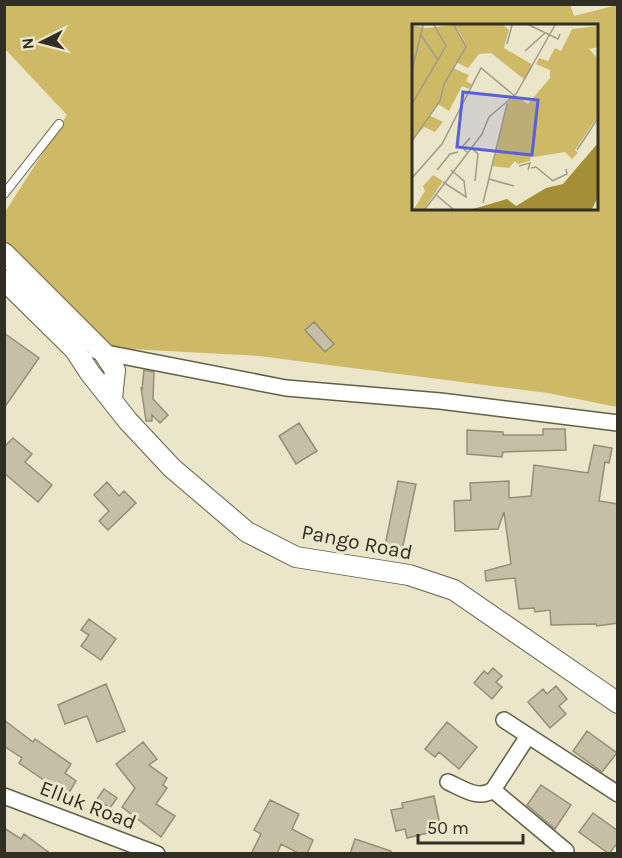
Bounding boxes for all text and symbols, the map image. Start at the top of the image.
north arrow [12,12,72,72]
inset map [412,24,598,210]
text: N [18,37,38,50]
street label: Pango Road [299,519,415,565]
street label: Elluk Road [36,776,140,834]
scale bar [418,807,523,845]
text: 50 m [427,817,469,839]

